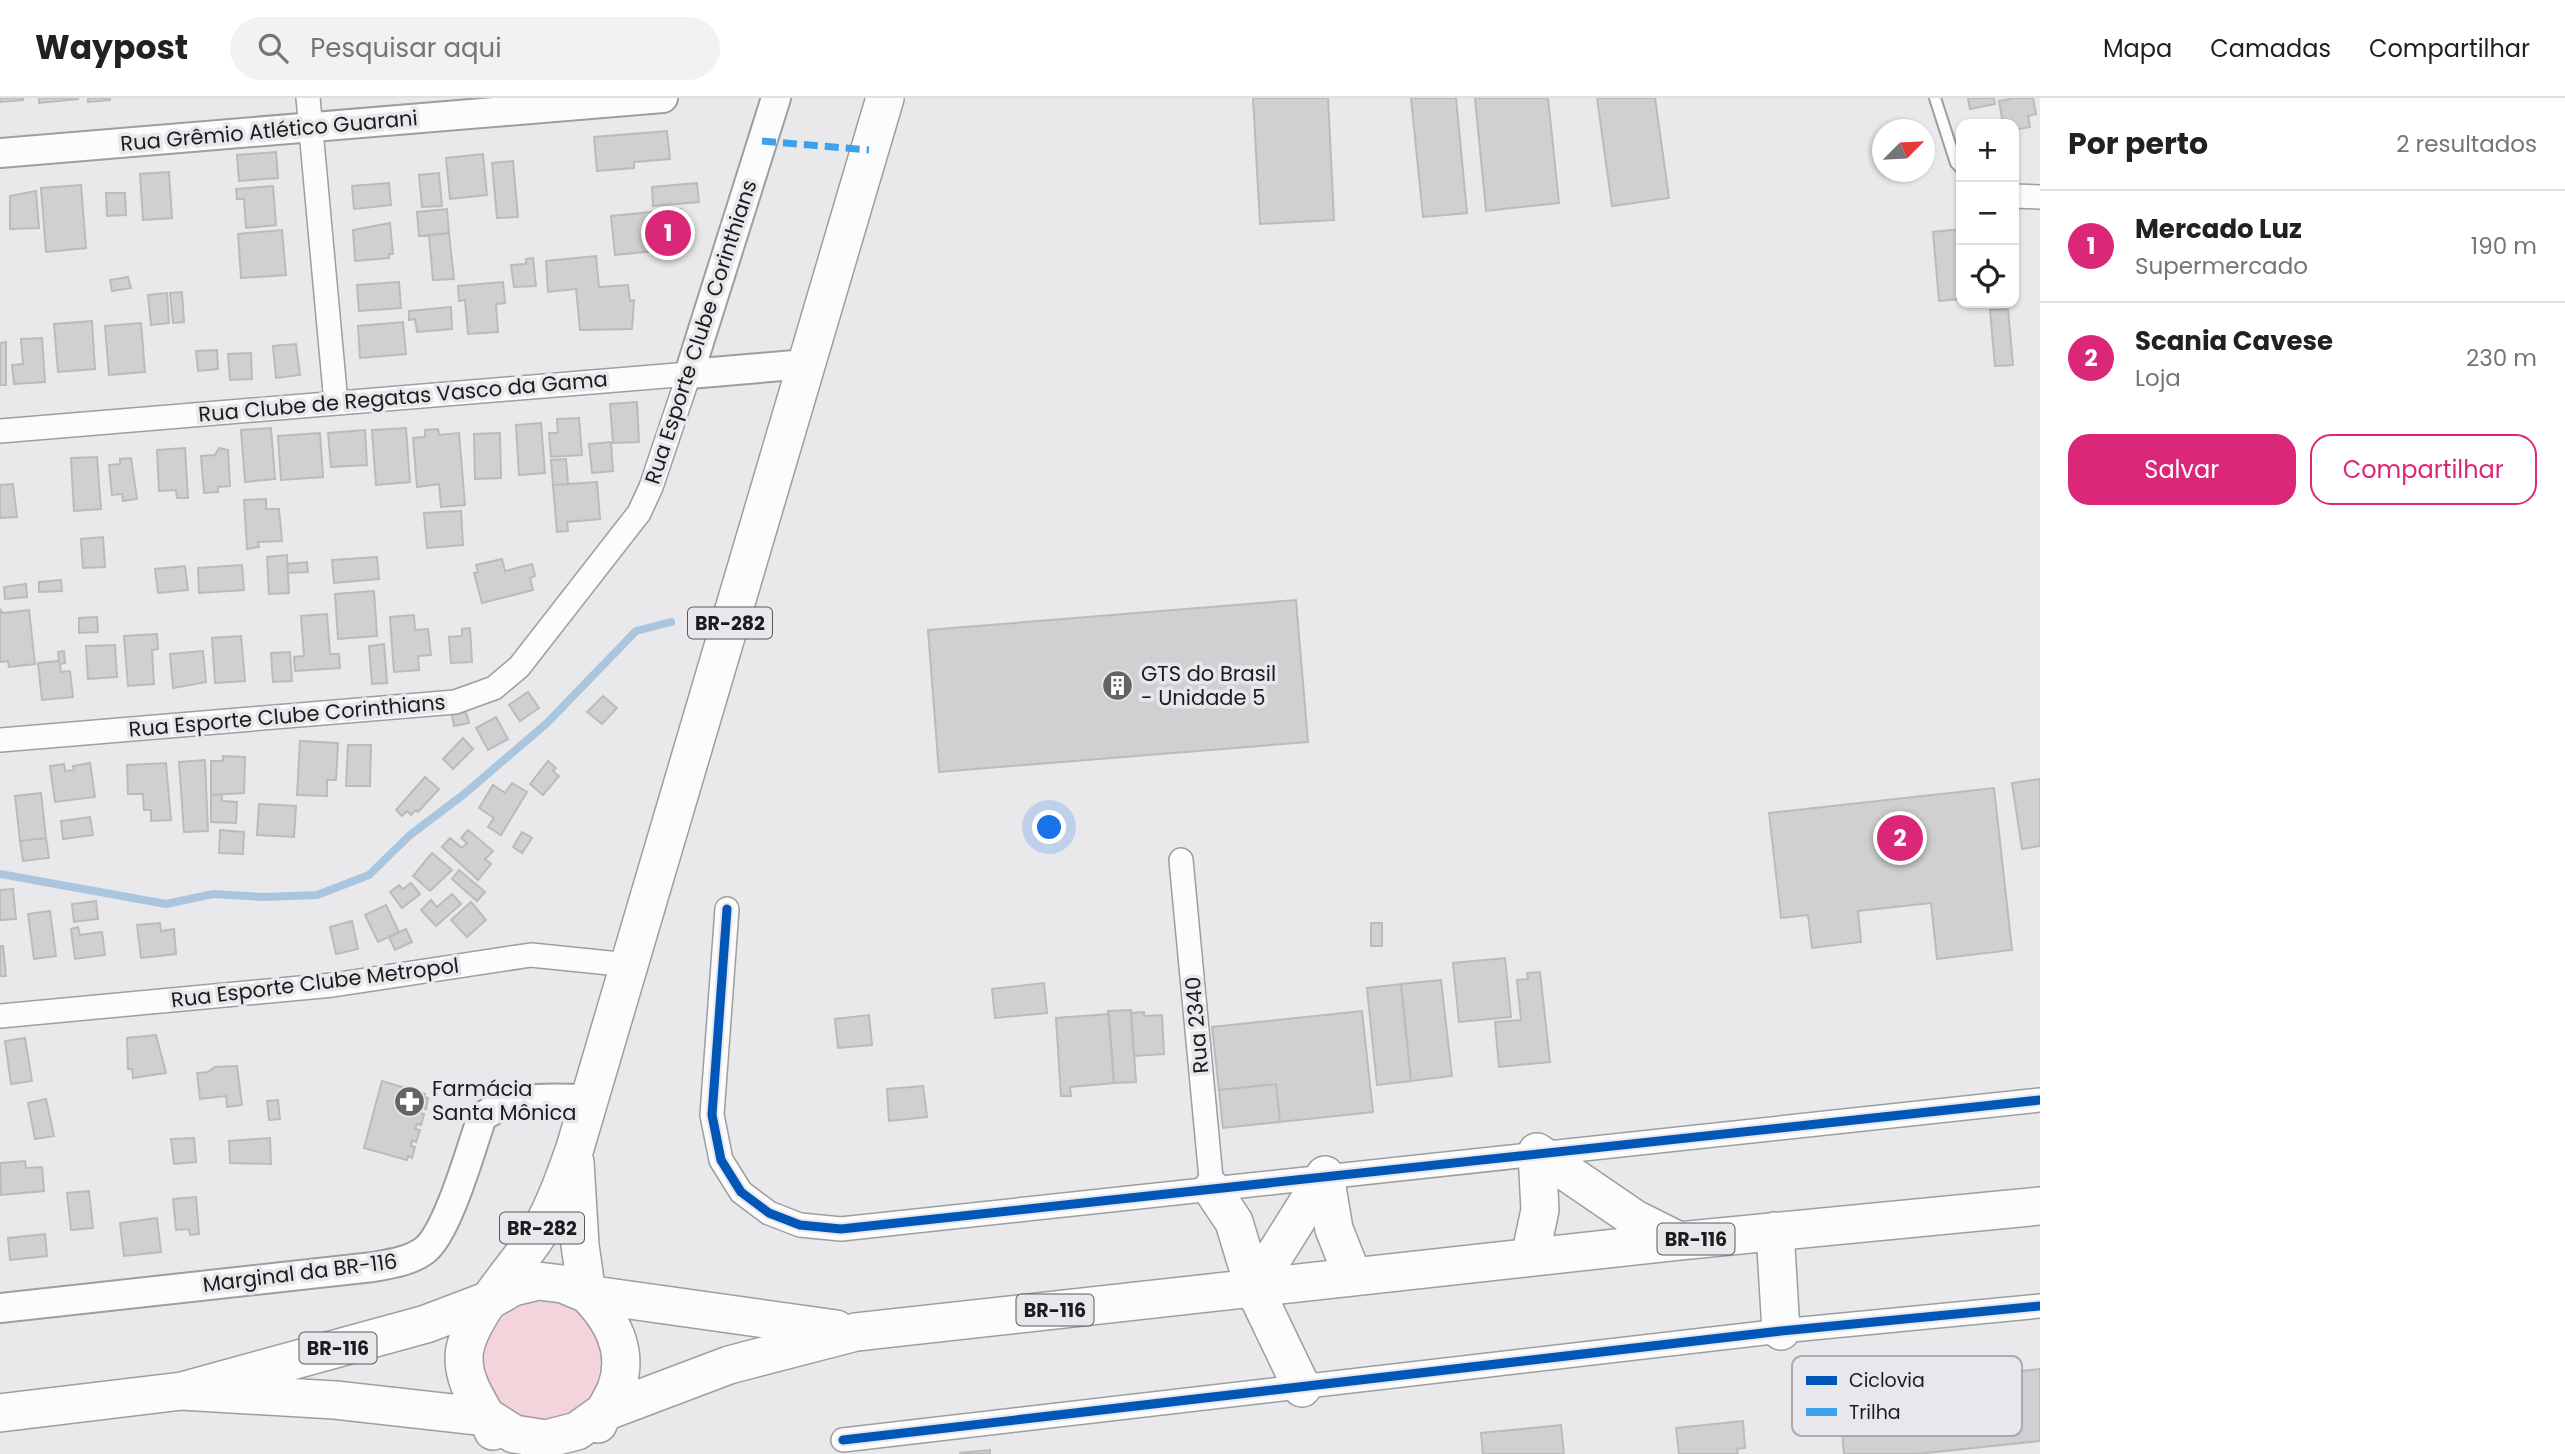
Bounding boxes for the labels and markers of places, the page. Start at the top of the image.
pin: 1 [645,207,691,259]
place label: GTS do Brasil - Unidade 5 [1141,659,1276,712]
building icon: GTS do Brasil - Unidade 5 [1101,669,1135,703]
pin: 2 [1877,812,1923,864]
place label: Farmácia Santa Mônica [432,1074,576,1127]
pharmacy icon: Farmácia Santa Mônica [392,1084,426,1118]

